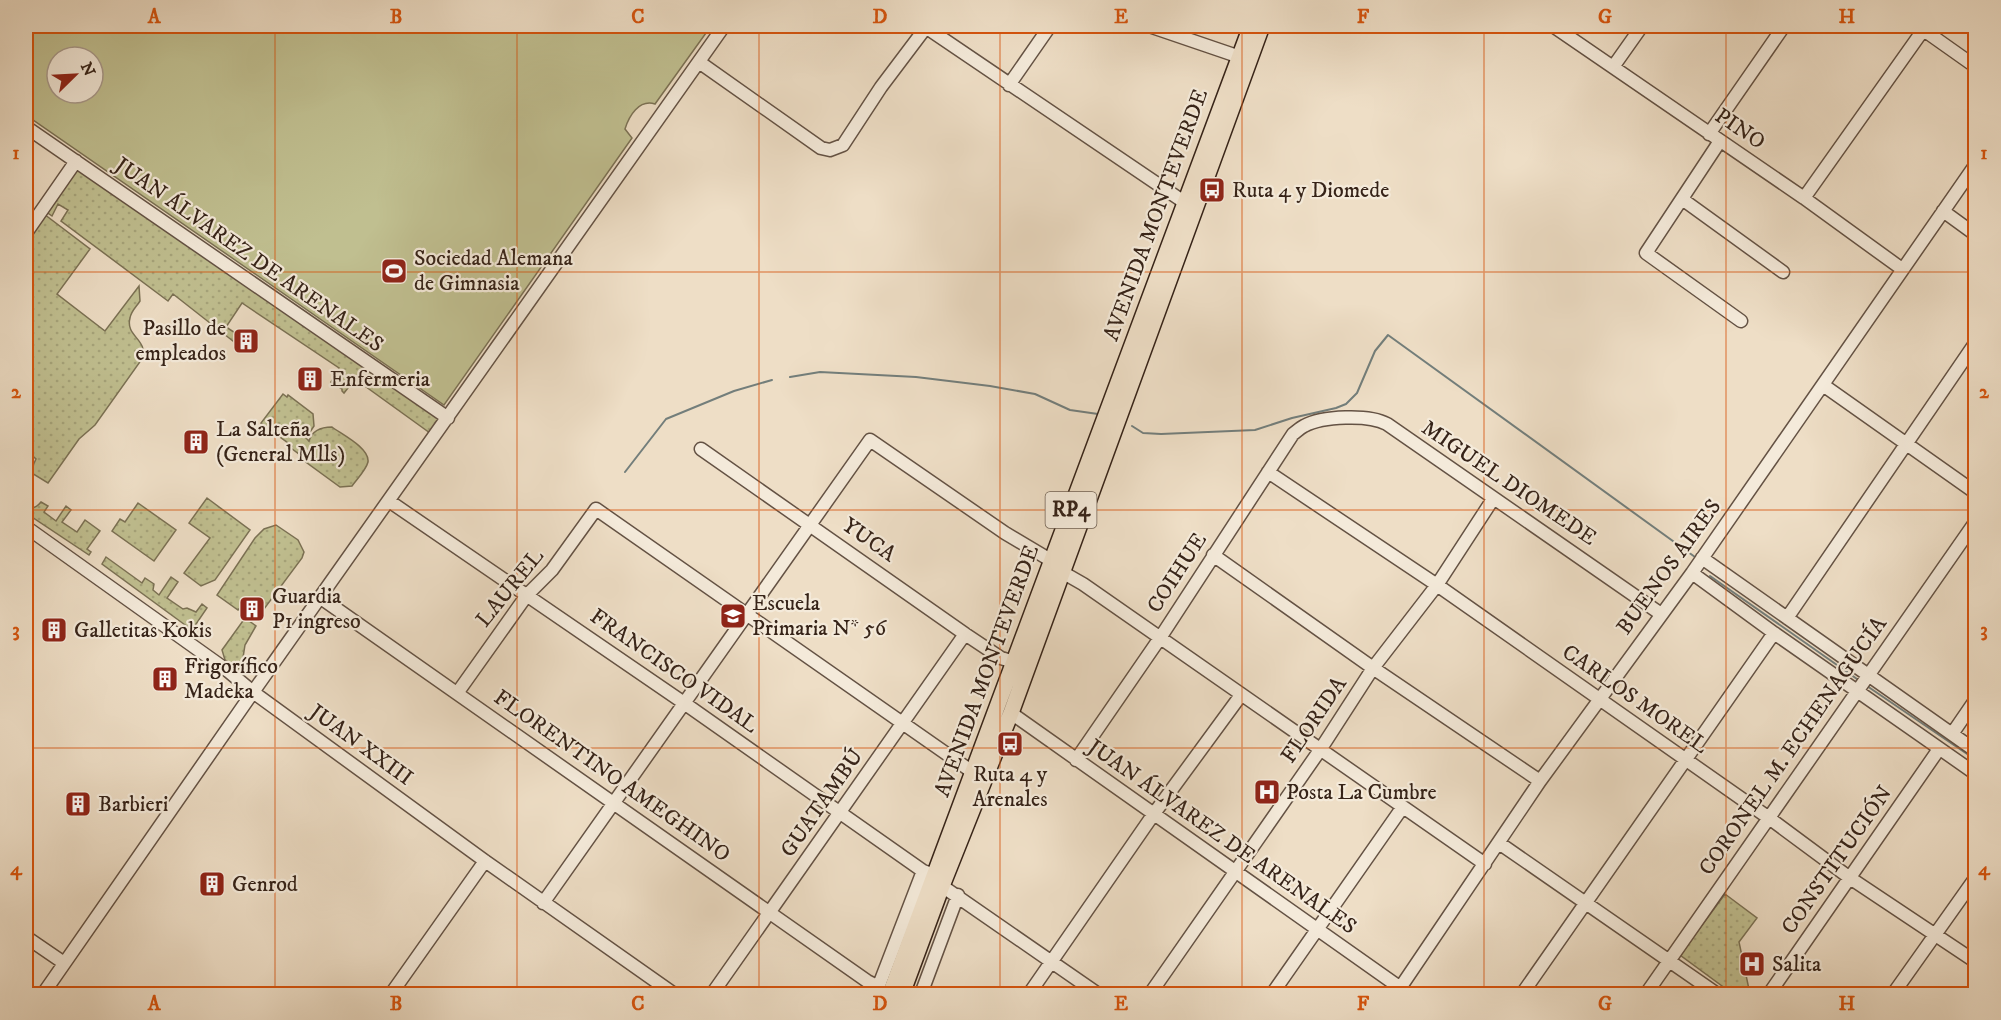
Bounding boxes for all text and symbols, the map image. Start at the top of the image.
text: A [147,5,162,30]
text: B [390,5,402,30]
text: C [631,5,645,30]
text: D [873,5,888,30]
text: E [1114,5,1128,30]
text: F [1357,5,1370,30]
text: G [1598,5,1612,30]
text: H [1839,5,1856,30]
north arrow [45,45,105,105]
text: N [76,59,100,79]
street label: AVENIDA MONTEVERDE [1098,85,1214,345]
street label: PINO [1710,102,1770,156]
text: 1 [12,141,20,166]
text: 1 [1980,141,1988,166]
street label: JUAN ÁLVAREZ DE ARENALES [108,150,389,358]
bus stop icon: Ruta 4 y Diomede [1197,175,1227,205]
place label: Ruta 4 y Diomede [1232,177,1389,204]
place label: Sociedad Alemana de Gimnasia [414,245,574,297]
sports icon: Sociedad Alemana de Gimnasia [379,256,409,286]
place label: Pasillo de empleados [135,315,226,367]
building icon: Pasillo de empleados [231,326,261,356]
building icon: Enfermeria [295,364,325,394]
place label: Enfermeria [330,366,431,393]
text: 2 [11,380,22,405]
text: 2 [1979,380,1990,405]
street label: MIGUEL DIOMEDE [1416,414,1602,552]
place label: La Salteña (General Mlls) [216,416,345,468]
building icon: La Salteña (General Mlls) [181,427,211,457]
road number: RP4 [1046,492,1096,528]
street label: BUENOS AIRES [1611,494,1727,640]
street label: YUCA [837,512,902,569]
street label: COIHUE [1141,528,1213,618]
street label: AVENIDA MONTEVERDE [929,541,1045,801]
street label: LAUREL [470,543,550,633]
place label: Guardia P1 ingreso [272,583,361,635]
place label: Escuela Primaria N* 56 [752,590,888,642]
building icon: Guardia P1 ingreso [237,594,267,624]
school or university icon: Escuela Primaria N* 56 [718,601,748,631]
street label: FRANCISCO VIDAL [585,603,763,739]
street label: CORONEL M. ECHENAGUCÍA [1692,610,1893,881]
building icon: Galletitas Kokis [39,615,69,645]
place label: Galletitas Kokis [74,617,212,644]
text: 3 [12,618,20,643]
text: 3 [1980,618,1988,643]
street label: CARLOS MOREL [1557,639,1713,760]
place label: Frigorífico Madeka [184,653,278,705]
building icon: Frigorífico Madeka [150,664,180,694]
street label: FLORIDA [1275,671,1353,768]
street label: FLORENTINO AMEGHINO [488,684,736,868]
street label: JUAN XXIII [302,697,418,792]
bus stop icon: Ruta 4 y Arenales [995,729,1025,759]
street label: JUAN ÁLVAREZ DE ARENALES [1081,732,1362,940]
street label: GUATAMBÚ [774,743,869,862]
place label: Ruta 4 y Arenales [972,761,1048,813]
hospital icon: Posta La Cumbre [1252,777,1282,807]
place label: Posta La Cumbre [1286,779,1437,806]
street label: CONSTITUCIÓN [1775,780,1898,940]
building icon: Barbieri [63,789,93,819]
place label: Barbieri [98,791,168,818]
text: 4 [10,857,23,882]
text: 4 [1978,857,1991,882]
building icon: Genrod [197,869,227,899]
place label: Genrod [232,871,298,898]
hospital icon: Salita [1737,949,1767,979]
place label: Salita [1772,951,1822,978]
text: A [147,992,162,1017]
text: B [390,992,402,1017]
text: C [631,992,645,1017]
text: D [873,992,888,1017]
text: E [1114,992,1128,1017]
text: F [1357,992,1370,1017]
text: G [1598,992,1612,1017]
text: H [1839,992,1856,1017]

